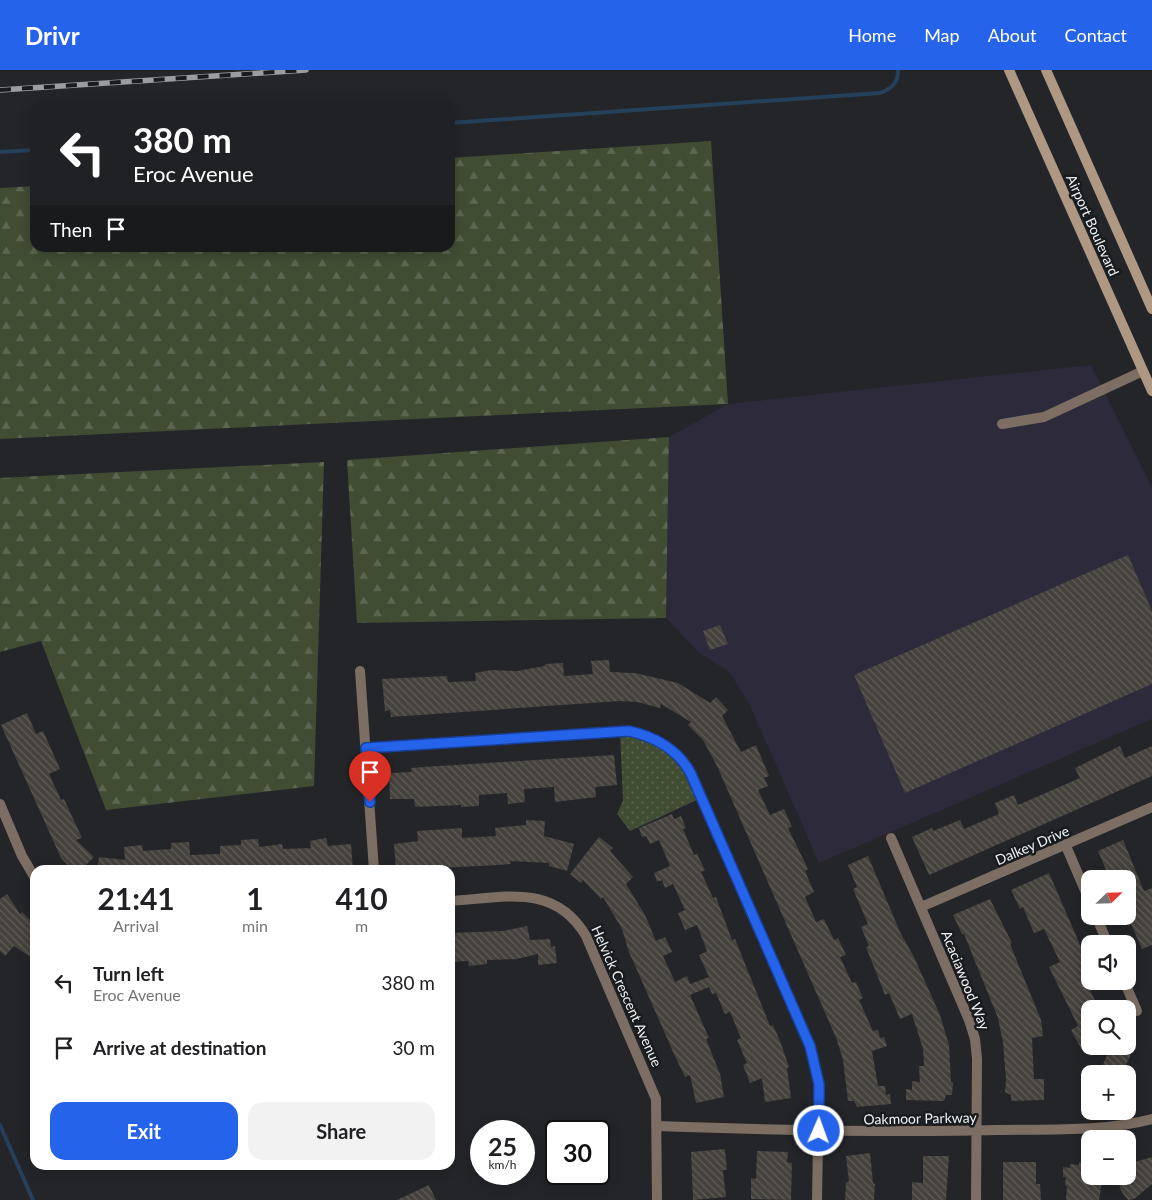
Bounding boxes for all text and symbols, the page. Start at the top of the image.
text: Drivr [25,21,80,50]
text: Home [848,24,896,46]
text: Map [924,24,960,46]
text: About [988,24,1037,46]
text: Contact [1065,24,1127,46]
text: 380 m [133,118,232,160]
icon: left [50,120,115,185]
text: Eroc Avenue [133,160,254,187]
street label: Airport Boulevard [1063,172,1123,278]
icon: arrive [102,215,130,243]
text: Then [50,218,92,241]
pin [349,751,391,802]
icon: arrive [356,758,384,786]
street label: Dalkey Drive [993,822,1071,868]
north arrow [1081,870,1136,925]
map controls [1081,870,1136,1185]
text: 21:41 [97,880,175,916]
text: 1 [246,880,264,916]
text: 410 [335,880,388,916]
text: Arrival [113,916,159,935]
text: min [242,916,268,935]
text: m [355,916,368,935]
street label: Helvick Crescent Avenue [588,923,666,1069]
street label: Acaciawood Way [938,928,994,1033]
button: sound [1081,935,1136,990]
text: Turn left [93,962,164,985]
icon: left [50,969,78,997]
text: 380 m [381,971,435,994]
text: Eroc Avenue [93,985,181,1004]
button: search [1081,1000,1136,1055]
icon: arrive [50,1034,78,1062]
text: Arrive at destination [93,1036,266,1059]
text: 30 m [392,1036,435,1059]
button: + [1081,1065,1136,1120]
button: Exit [50,1102,238,1160]
button: Share [248,1102,435,1160]
position arrow [792,1104,844,1156]
street label: Oakmoor Parkway [863,1109,977,1127]
speed limit sign: 30 [545,1120,610,1185]
button: − [1081,1130,1136,1185]
text: 25 [488,1131,517,1161]
text: km/h [488,1157,517,1172]

